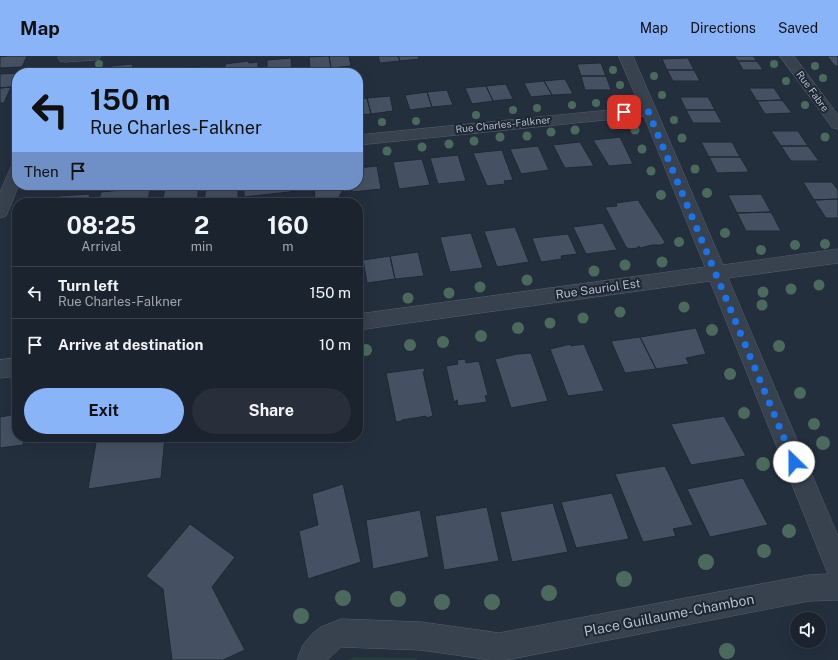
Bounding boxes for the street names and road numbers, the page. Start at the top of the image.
street label: Rue Fabre [794,68,832,114]
street label: Rue Charles-Falkner [455,113,551,135]
street label: Rue Sauriol Est [555,276,642,302]
street label: Place Guillaume-Chambon [582,591,756,639]

